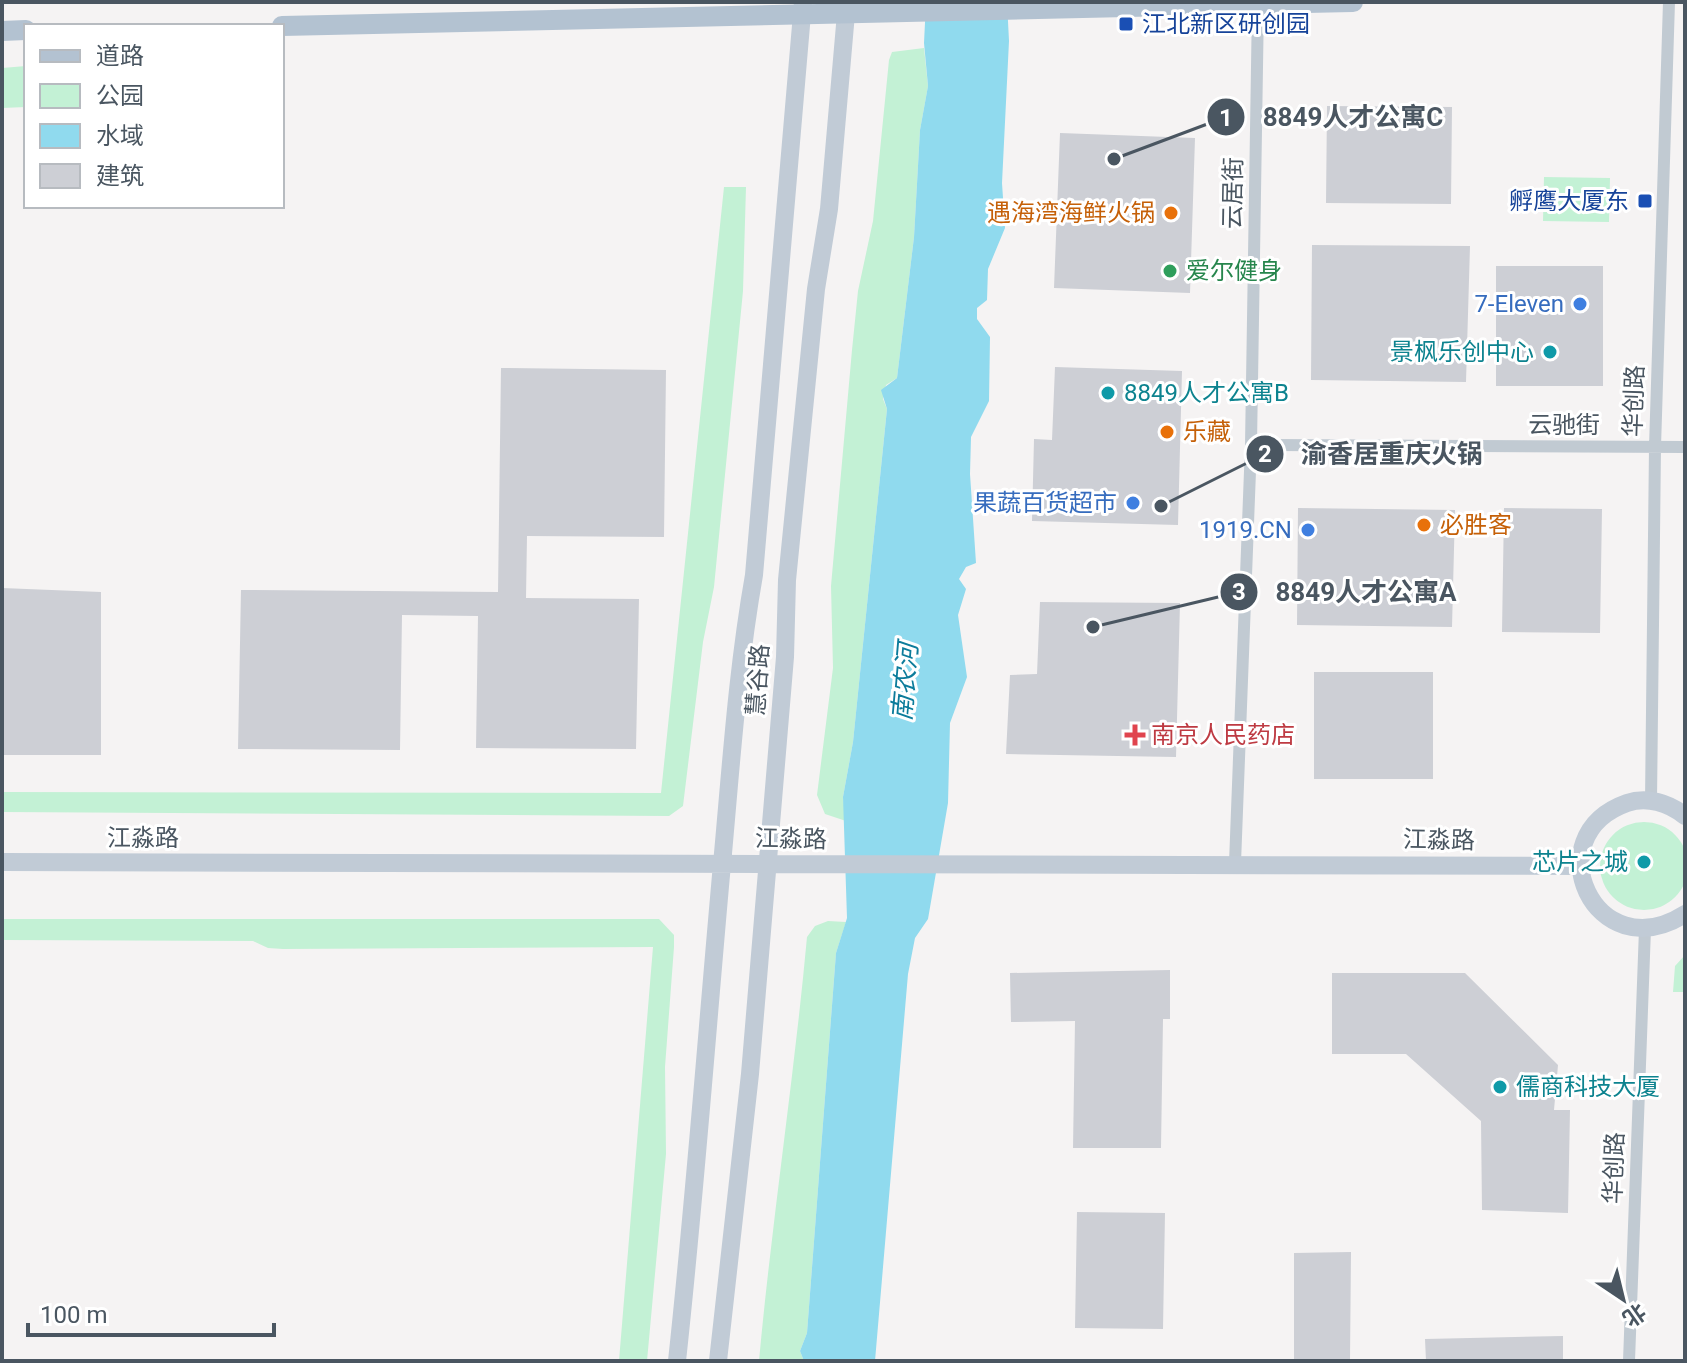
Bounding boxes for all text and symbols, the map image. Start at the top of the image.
place label: 江北新区研创园 [1142,10,1310,38]
marker: 江北新区研创园 [1117,15,1135,33]
legend [24,24,284,208]
text: 道路 [96,42,144,70]
text: 公园 [96,82,144,110]
callout: 8849人才公寓C [1206,92,1459,142]
text: 8849人才公寓C [1263,102,1443,132]
text: 1 [1219,104,1233,132]
text: 水域 [96,122,144,150]
street label: 云居街 [1218,157,1248,229]
text: 建筑 [96,162,144,190]
place label: 孵鹰大厦东 [1509,187,1629,215]
marker: 孵鹰大厦东 [1636,192,1654,210]
place label: 遇海湾海鲜火锅 [987,199,1155,227]
marker: 遇海湾海鲜火锅 [1162,204,1180,222]
place label: 爱尔健身 [1186,257,1282,285]
marker: 爱尔健身 [1161,262,1179,280]
place label: 7-Eleven [1474,290,1564,318]
marker: 7-Eleven [1571,295,1589,313]
place label: 景枫乐创中心 [1390,338,1534,366]
marker: 景枫乐创中心 [1541,343,1559,361]
street label: 华创路 [1619,365,1649,437]
place label: 8849人才公寓B [1124,379,1289,407]
marker: 8849人才公寓B [1099,384,1117,402]
street label: 云驰街 [1528,411,1600,439]
place label: 乐藏 [1183,418,1231,446]
marker: 乐藏 [1158,423,1176,441]
callout: 渝香居重庆火锅 [1245,429,1499,479]
text: 渝香居重庆火锅 [1301,439,1483,469]
text: 2 [1258,440,1272,468]
place label: 果蔬百货超市 [973,489,1117,517]
marker: 果蔬百货超市 [1124,494,1142,512]
place label: 必胜客 [1440,511,1512,539]
place label: 1919.CN [1199,516,1292,544]
marker: 必胜客 [1415,516,1433,534]
marker: 1919.CN [1299,521,1317,539]
callout: 8849人才公寓A [1219,567,1472,617]
text: 8849人才公寓A [1275,577,1457,607]
text: 3 [1232,578,1246,606]
water label: 南农河 [887,637,924,722]
street label: 慧谷路 [742,643,774,717]
place label: 南京人民药店 [1151,721,1295,749]
marker: 南京人民药店 [1126,726,1144,744]
street label: 江淼路 [107,824,179,852]
street label: 江淼路 [755,824,827,854]
street label: 江淼路 [1403,825,1475,855]
place label: 芯片之城 [1532,848,1628,876]
marker: 芯片之城 [1635,853,1653,871]
place label: 儒商科技大厦 [1516,1073,1660,1101]
marker: 儒商科技大厦 [1491,1078,1509,1096]
street label: 华创路 [1599,1132,1629,1204]
north arrow [1583,1259,1663,1339]
scale bar [28,1287,274,1337]
text: 北 [1618,1298,1650,1332]
text: 100 m [40,1301,107,1329]

